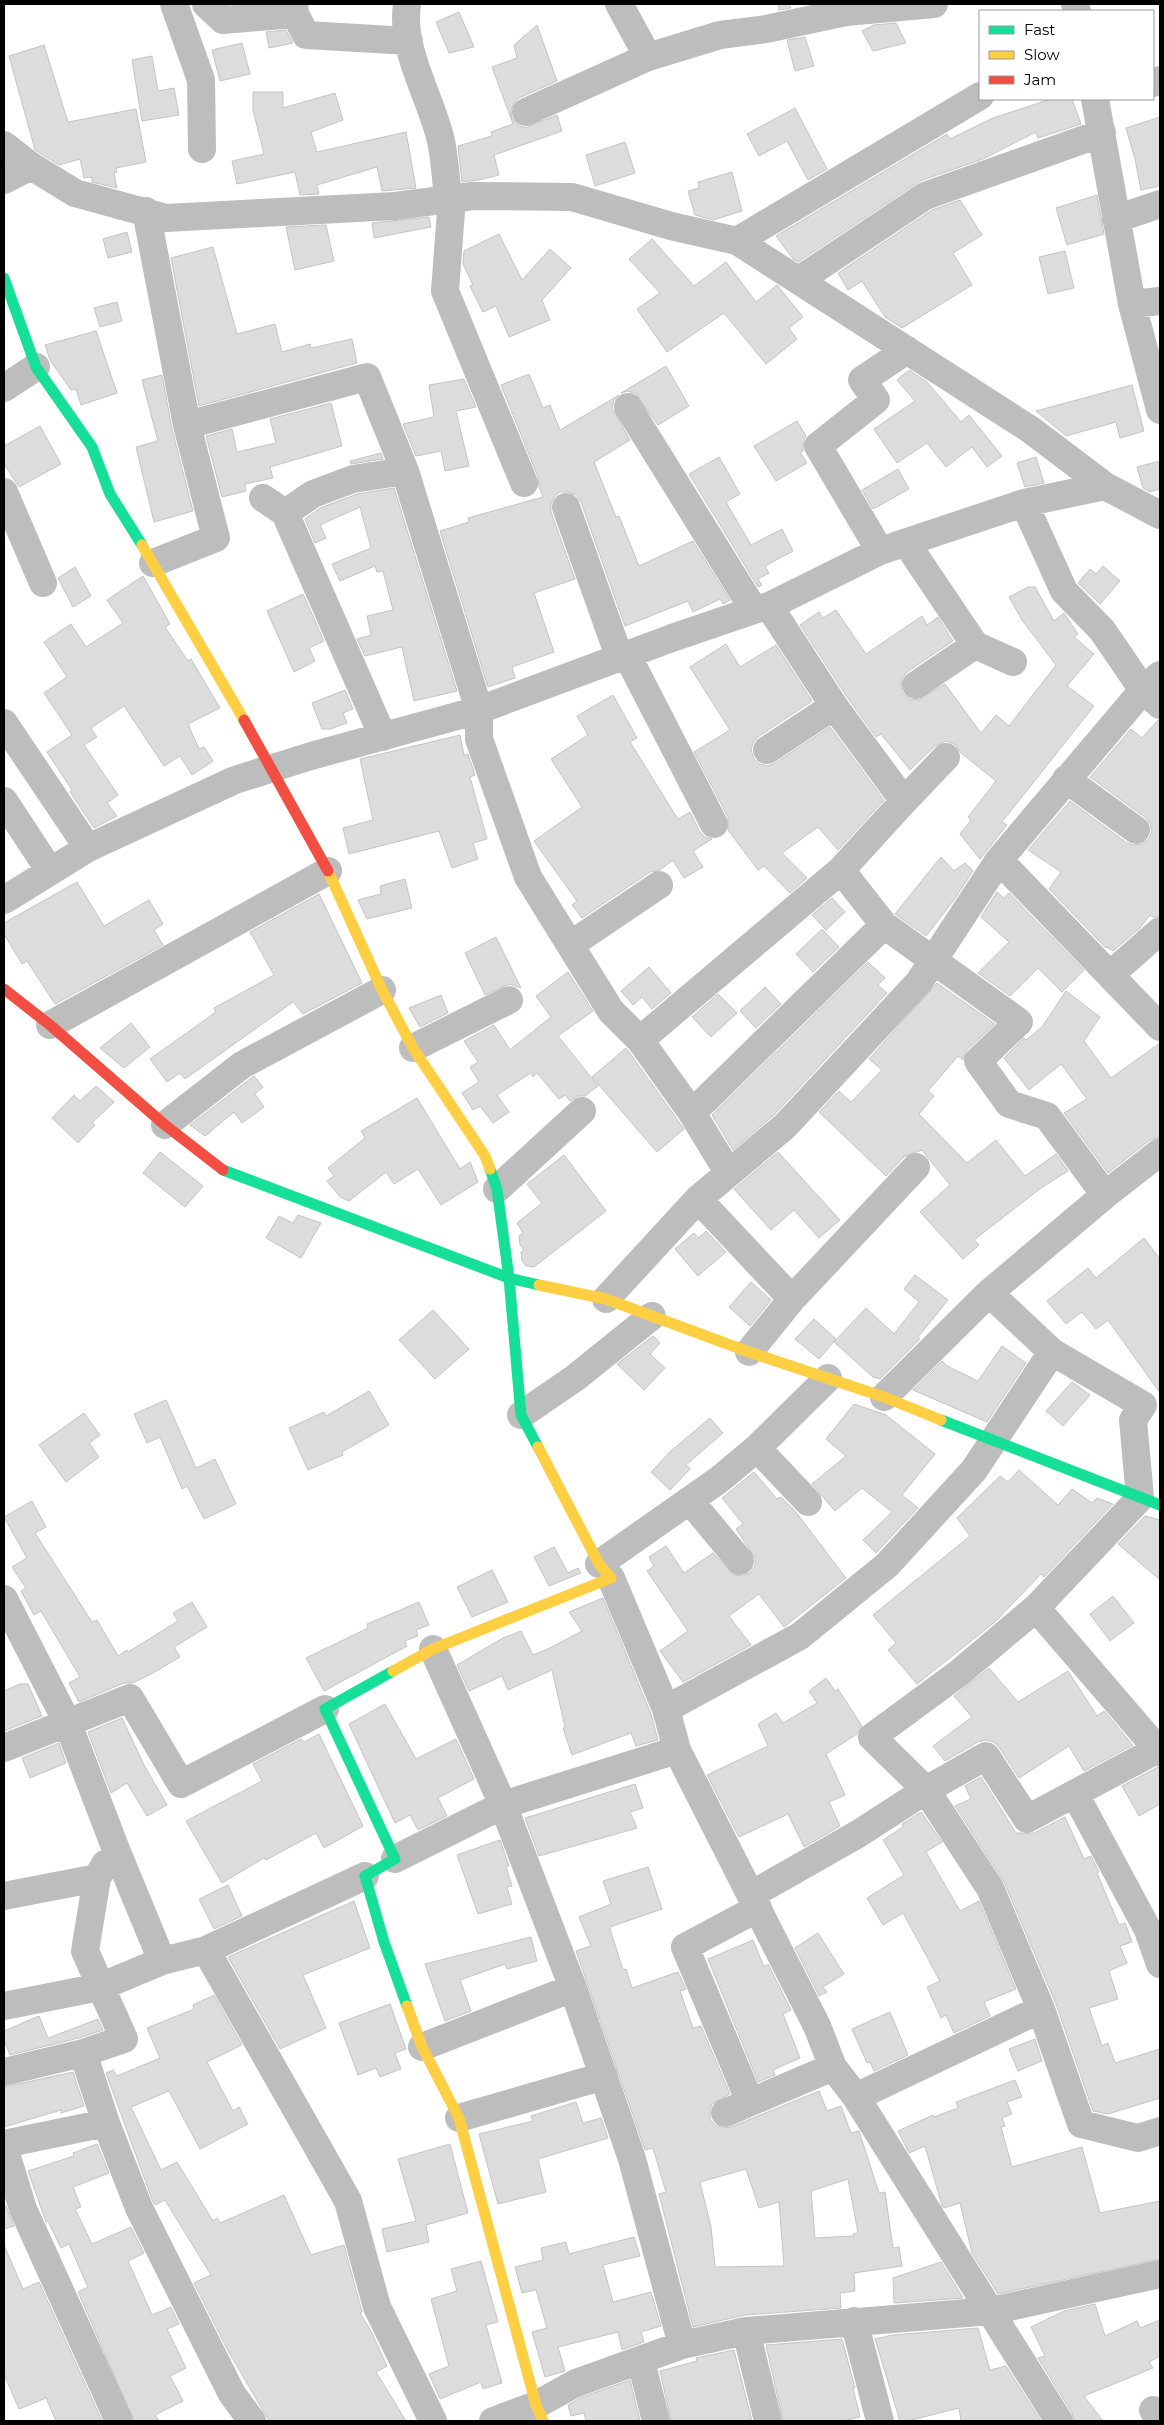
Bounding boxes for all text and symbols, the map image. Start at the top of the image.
legend [979,10,1154,100]
text: Fast [1024,20,1055,39]
text: Slow [1024,45,1060,64]
text: Jam [1023,70,1056,89]

